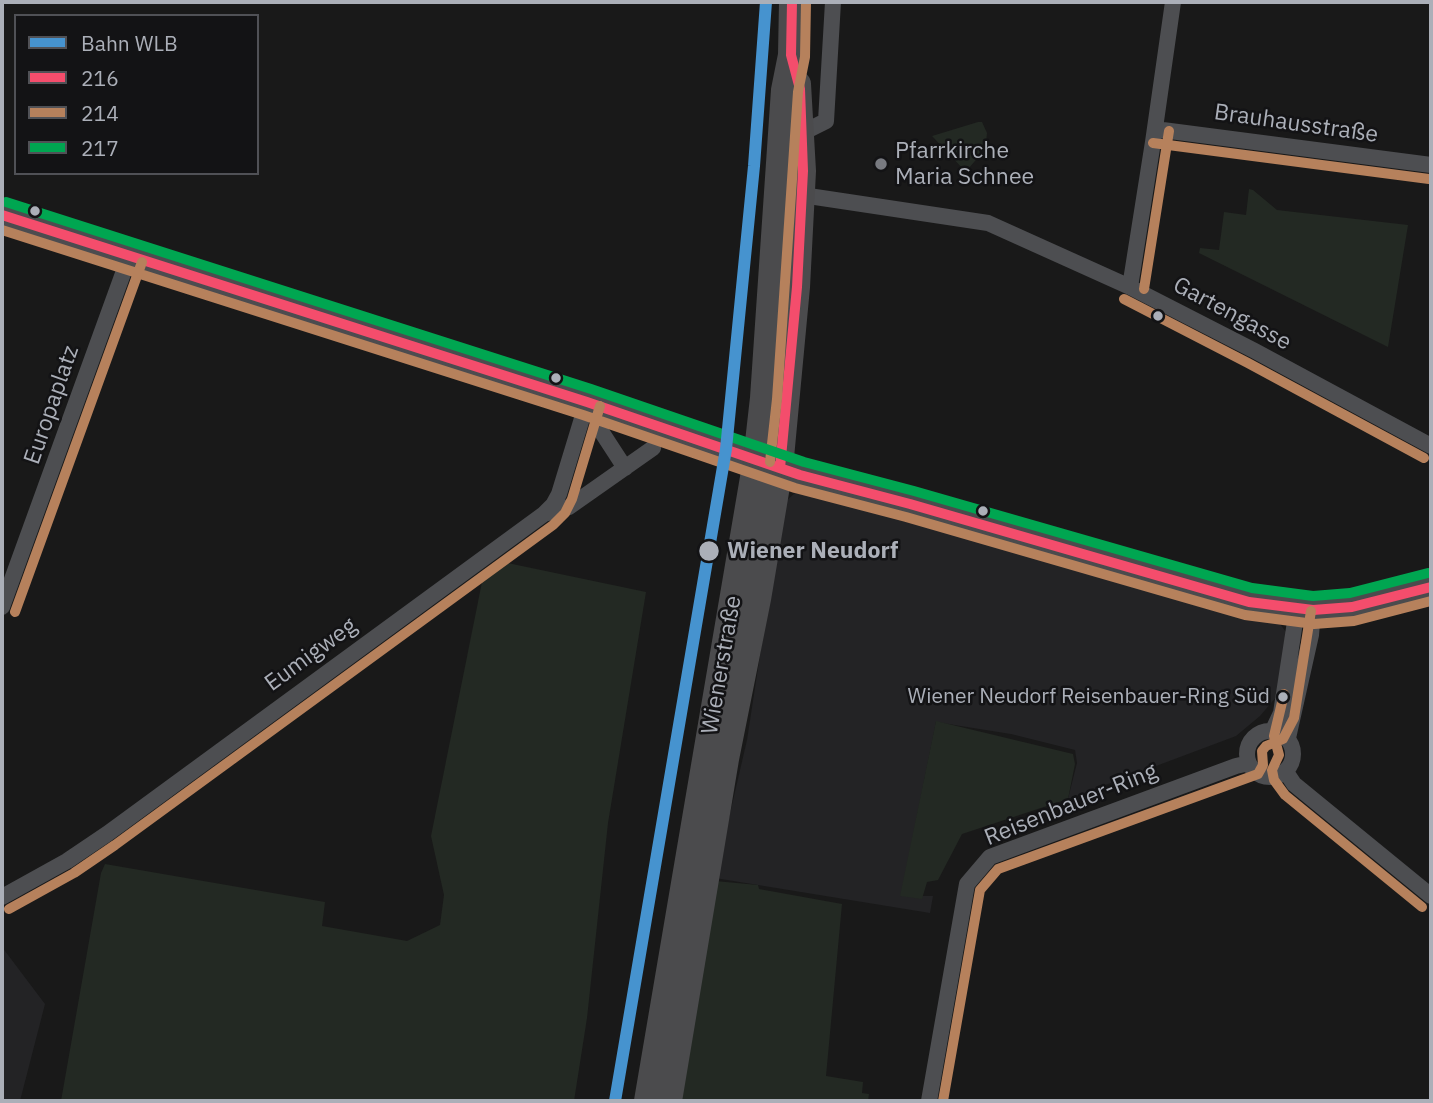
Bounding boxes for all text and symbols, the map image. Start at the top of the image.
legend [14,14,259,175]
text: Bahn WLB [81,29,178,57]
text: 216 [81,64,119,92]
text: 214 [81,99,119,127]
street label: Brauhausstraße [1212,99,1380,149]
text: 217 [81,134,119,162]
place label: Pfarrkirche Maria Schnee [895,137,1034,191]
marker: Pfarrkirche Maria Schnee [873,156,889,172]
unlabelled marker [28,204,42,218]
street label: Gartengasse [1168,271,1296,357]
unlabelled marker [1151,309,1165,323]
street label: Europaplatz [19,342,85,468]
unlabelled marker [549,371,563,385]
unlabelled marker [976,504,990,518]
place label: Wiener Neudorf [727,537,898,565]
marker: Wiener Neudorf [697,539,721,563]
street label: Wienerstraße [696,594,748,736]
street label: Eumigweg [260,612,362,698]
place label: Wiener Neudorf Reisenbauer-Ring Süd [908,684,1270,710]
marker: Wiener Neudorf Reisenbauer-Ring Süd [1276,690,1290,704]
street label: Reisenbauer-Ring [981,758,1161,852]

